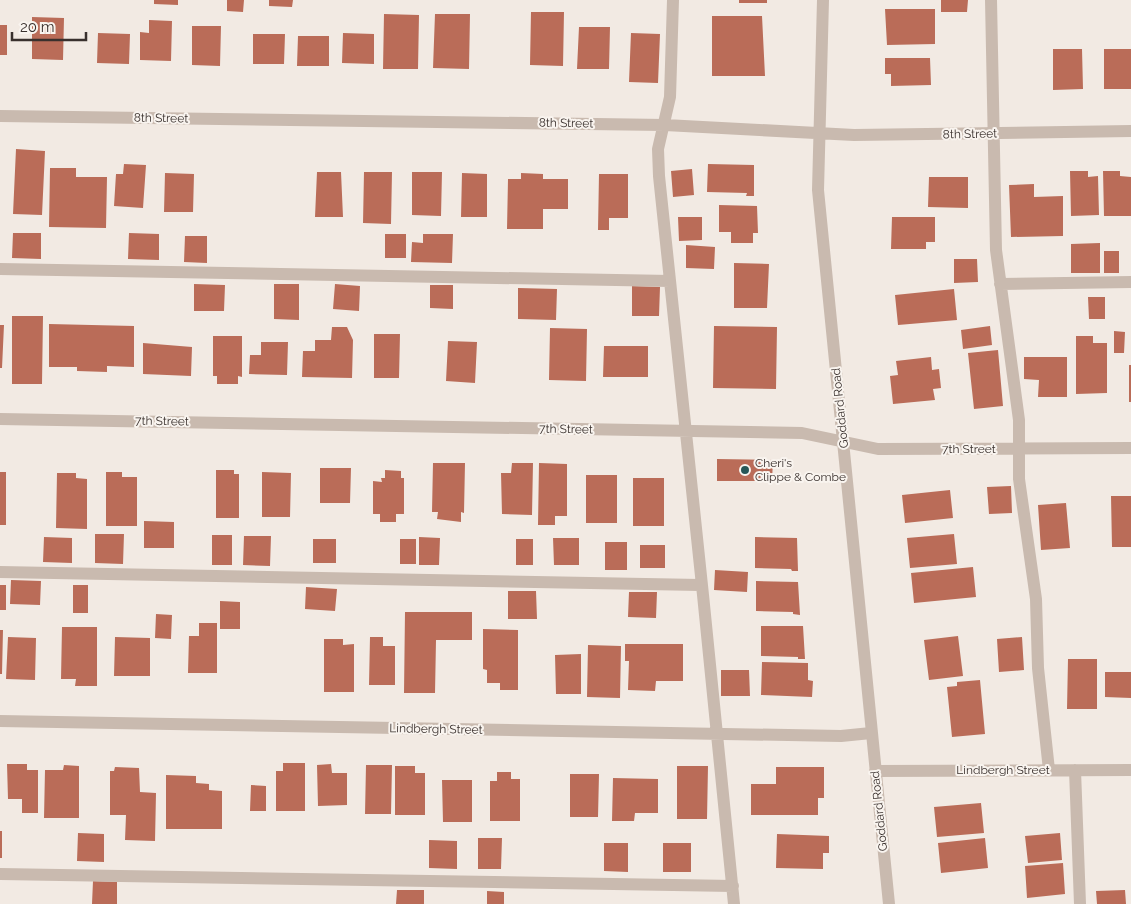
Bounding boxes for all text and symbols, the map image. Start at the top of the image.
scale bar [12,10,86,42]
text: 20 m [20,18,55,36]
street label: 8th Street [134,111,188,125]
street label: 8th Street [539,116,593,130]
street label: 8th Street [943,127,997,141]
street label: Goddard Road [829,367,851,449]
street label: 7th Street [135,414,189,428]
street label: 7th Street [539,422,593,436]
street label: 7th Street [942,442,996,456]
place label: Cheri's Clippe & Combe [755,456,846,484]
marker: Cheri's Clippe & Combe [739,464,751,476]
street label: Lindbergh Street [389,721,483,737]
street label: Lindbergh Street [956,763,1050,777]
street label: Goddard Road [868,770,890,852]

